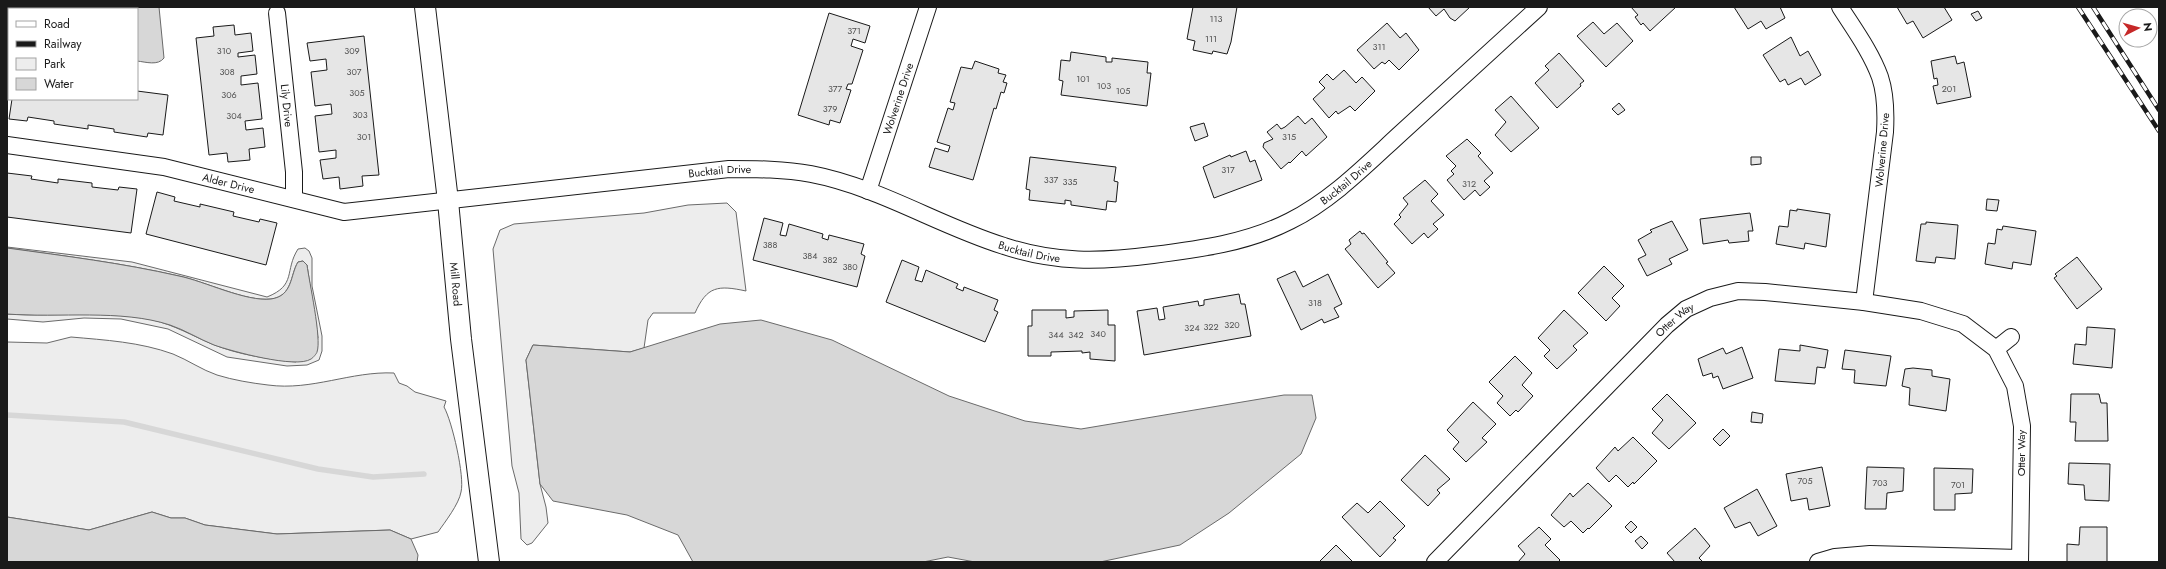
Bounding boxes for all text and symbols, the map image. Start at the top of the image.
legend [8,8,138,100]
north arrow [2118,8,2158,48]
house number: 113 [1209,12,1223,25]
text: Road [44,15,70,33]
text: N [2140,22,2156,32]
house number: 371 [847,24,861,37]
house number: 111 [1205,32,1217,45]
text: Railway [44,35,82,53]
house number: 311 [1372,40,1386,53]
house number: 310 [217,44,232,57]
house number: 309 [344,44,360,57]
text: Park [44,55,66,73]
street label: Wolverine Drive [879,60,917,137]
house number: 308 [219,65,235,78]
house number: 307 [346,65,362,78]
house number: 101 [1076,72,1090,85]
text: Water [44,75,75,93]
house number: 103 [1097,79,1111,92]
house number: 377 [828,82,842,95]
house number: 201 [1942,82,1956,95]
street label: Lily Drive [277,83,297,128]
house number: 105 [1116,84,1130,97]
house number: 305 [349,86,365,99]
house number: 306 [221,88,237,101]
house number: 379 [823,102,837,115]
house number: 303 [352,108,368,121]
house number: 304 [226,109,242,122]
street label: Wolverine Drive [1871,112,1893,188]
house number: 301 [357,130,371,143]
house number: 315 [1282,130,1296,143]
street label: Bucktail Drive [1317,156,1376,208]
street label: Bucktail Drive [687,161,752,182]
house number: 317 [1221,163,1235,176]
street label: Alder Drive [201,169,257,197]
house number: 337 [1044,173,1058,186]
house number: 335 [1063,175,1077,188]
house number: 312 [1462,177,1476,190]
street label: Bucktail Drive [996,237,1061,266]
house number: 388 [763,238,777,251]
house number: 384 [802,249,818,262]
house number: 382 [823,253,837,266]
house number: 380 [842,260,858,273]
street label: Mill Road [446,262,466,307]
house number: 318 [1308,296,1322,309]
street label: Otter Way [1652,298,1697,341]
house number: 320 [1224,318,1240,331]
house number: 322 [1203,320,1219,333]
house number: 324 [1184,321,1200,334]
house number: 340 [1090,327,1106,340]
house number: 344 [1048,328,1064,341]
house number: 342 [1068,328,1084,341]
street label: Otter Way [2013,430,2029,476]
house number: 705 [1797,474,1813,487]
house number: 703 [1872,476,1888,489]
house number: 701 [1951,478,1965,491]

